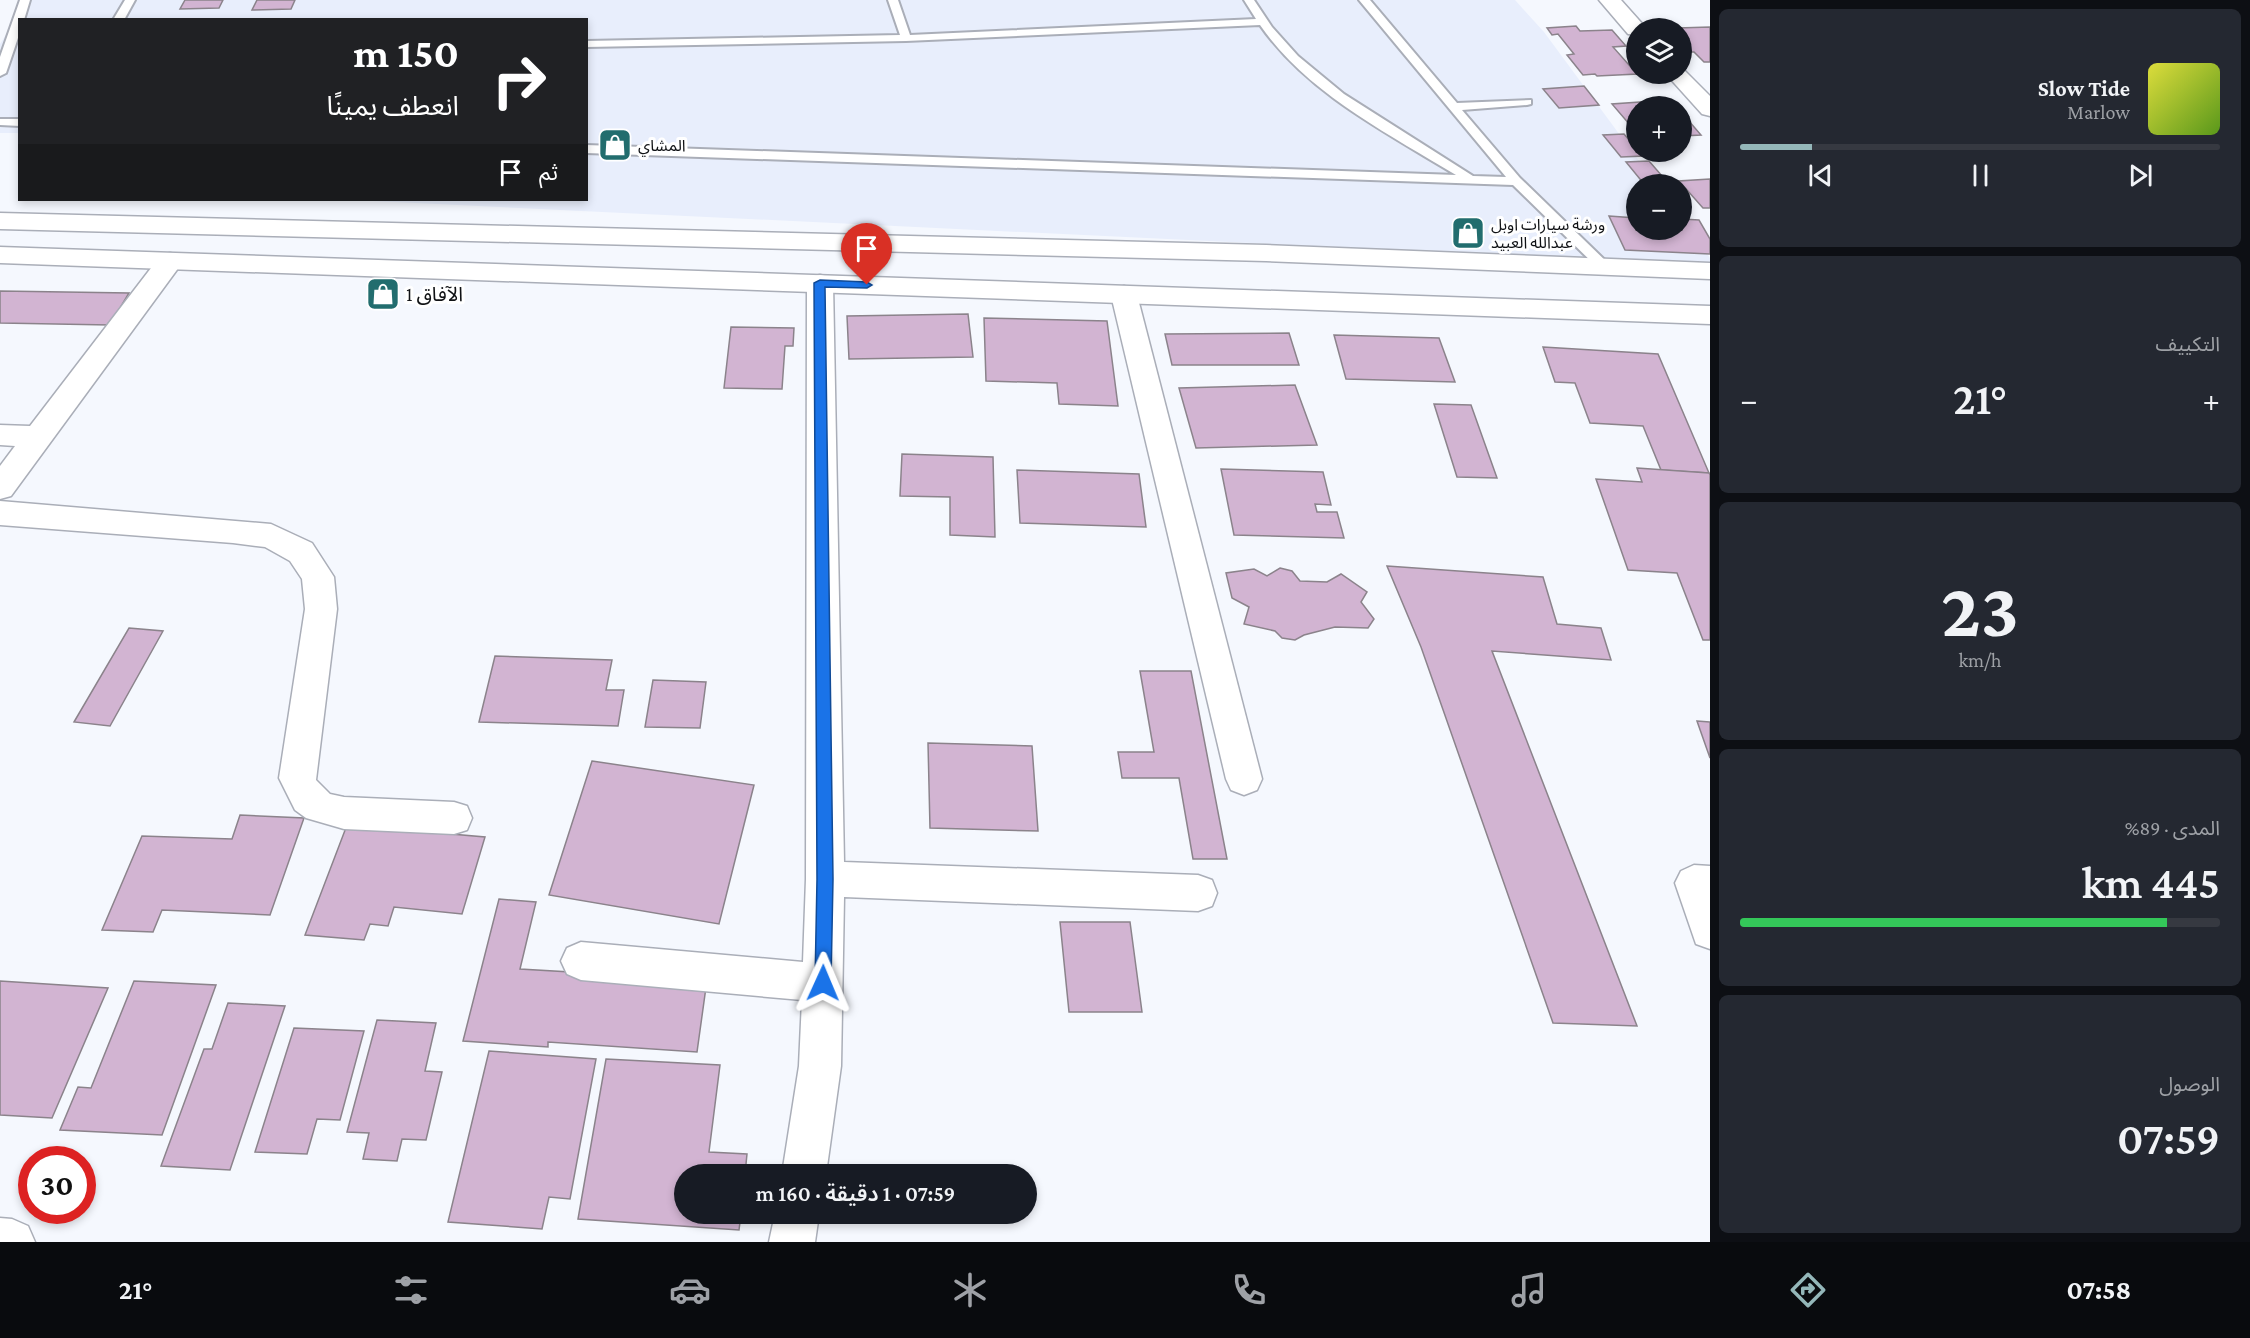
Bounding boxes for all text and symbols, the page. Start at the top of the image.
map controls [1626,18,1692,240]
button: layers [1626,18,1692,84]
text: 150 m [354,29,459,76]
icon: right [480,42,558,120]
text: Slow Tide [2038,76,2130,101]
text: انعطف يمينًا [326,91,459,121]
button: + [1626,96,1692,162]
text: Marlow [2067,101,2130,123]
shop icon: المشاي [597,127,633,163]
place label: المشاي [638,137,686,157]
icon: arrive [494,156,527,189]
icon: previous [1804,159,1837,192]
icon: pause [1964,159,1997,192]
icon: next [2124,159,2157,192]
text: ثم [539,160,558,185]
button: − [1626,174,1692,240]
shop icon: ورشة سيارات اوبل عبدالله العبيد [1450,215,1486,251]
place label: ورشة سيارات اوبل عبدالله العبيد [1491,216,1605,251]
pin [841,223,892,285]
icon: arrive [850,232,883,265]
shop icon: الآفاق 1 [365,276,401,312]
place label: الآفاق 1 [406,283,463,305]
text: التكييف [2156,333,2220,355]
text: 21° [1953,374,2007,424]
text: − [1740,381,1757,418]
text: + [2203,381,2220,418]
text: 23 [1941,566,2019,653]
text: km/h [1958,649,2002,671]
text: المدى · 89% [2125,817,2220,839]
text: 445 km [2082,858,2220,908]
position arrow [791,951,855,1015]
text: الوصول [2159,1073,2220,1095]
text: 07:59 [2117,1114,2220,1164]
speed limit sign: 30 [18,1146,96,1224]
text: 07:59 · 1 دقيقة · 160 m [756,1181,955,1206]
icon: filters [390,1269,432,1311]
icon: car [669,1269,711,1311]
icon: climate [949,1269,991,1311]
icon: phone [1228,1269,1270,1311]
icon: music [1508,1269,1550,1311]
icon: directions [1787,1269,1829,1311]
text: 21° [119,1275,152,1305]
text: 07:58 [2067,1275,2131,1305]

